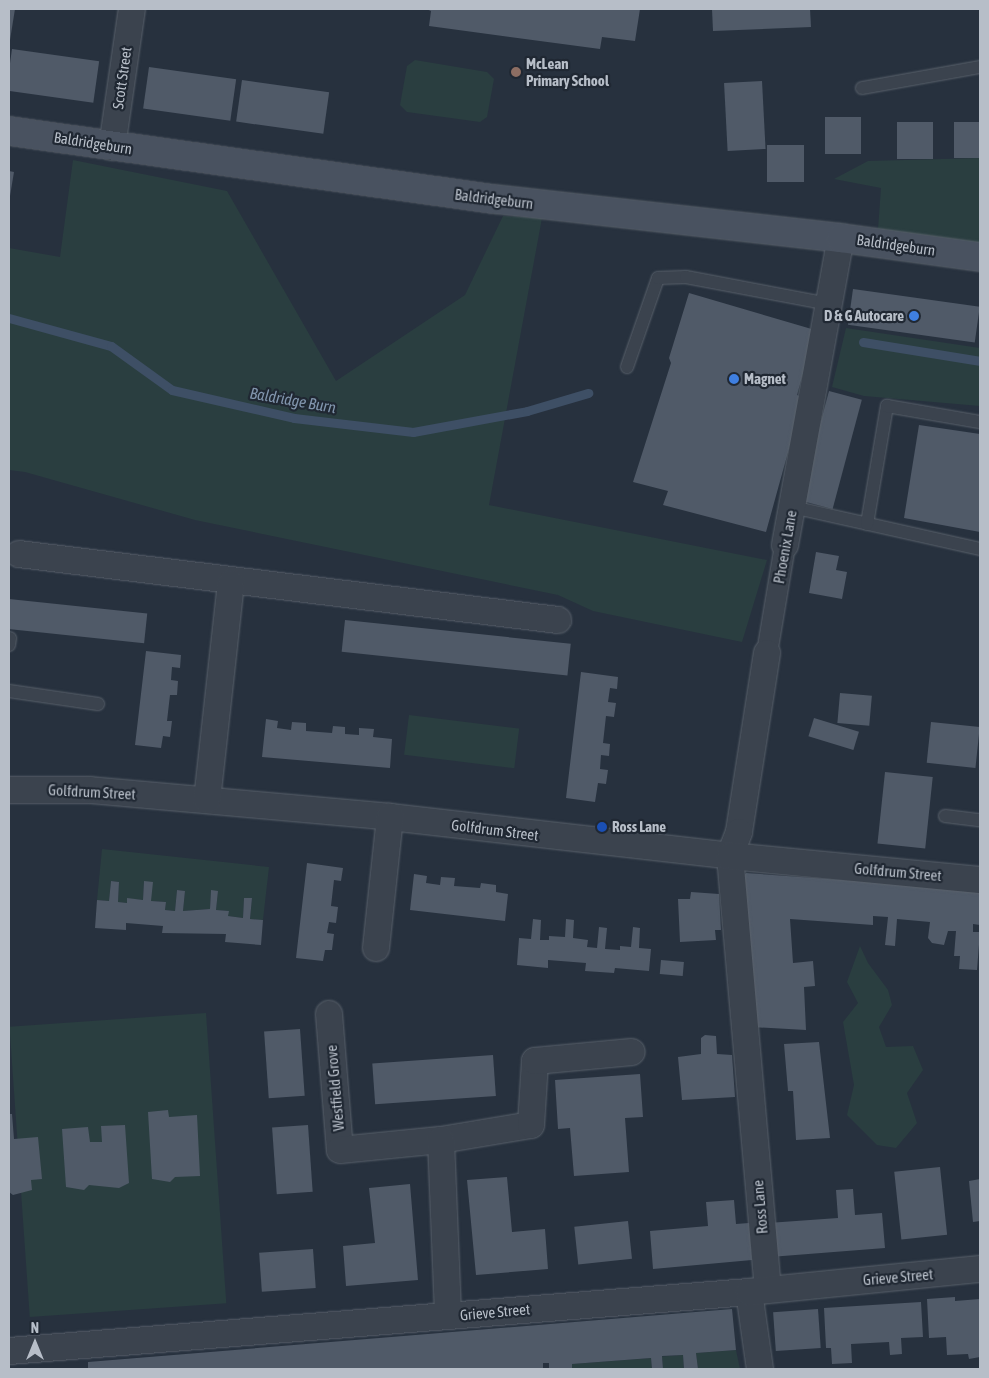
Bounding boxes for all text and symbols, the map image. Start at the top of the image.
street label: Scott Street [109,46,135,110]
place label: McLean Primary School [526,54,609,89]
marker: McLean Primary School [510,66,522,78]
street label: Baldridgeburn [53,128,133,158]
street label: Baldridgeburn [454,185,534,213]
street label: Baldridgeburn [856,231,936,259]
place label: D & G Autocare [824,307,904,325]
marker: D & G Autocare [908,310,920,322]
place label: Magnet [744,370,786,388]
marker: Magnet [728,373,740,385]
water label: Baldridge Burn [248,383,338,417]
street label: Phoenix Lane [770,509,800,585]
street label: Golfdrum Street [48,781,136,803]
street label: Golfdrum Street [450,816,540,844]
place label: Ross Lane [612,818,666,836]
marker: Ross Lane [596,821,608,833]
street label: Golfdrum Street [854,859,942,885]
street label: Westfield Grove [322,1044,348,1132]
street label: Ross Lane [749,1179,771,1235]
street label: Grieve Street [862,1265,934,1289]
street label: Grieve Street [459,1300,531,1324]
north arrow [10,1318,60,1368]
text: N [31,1320,39,1336]

